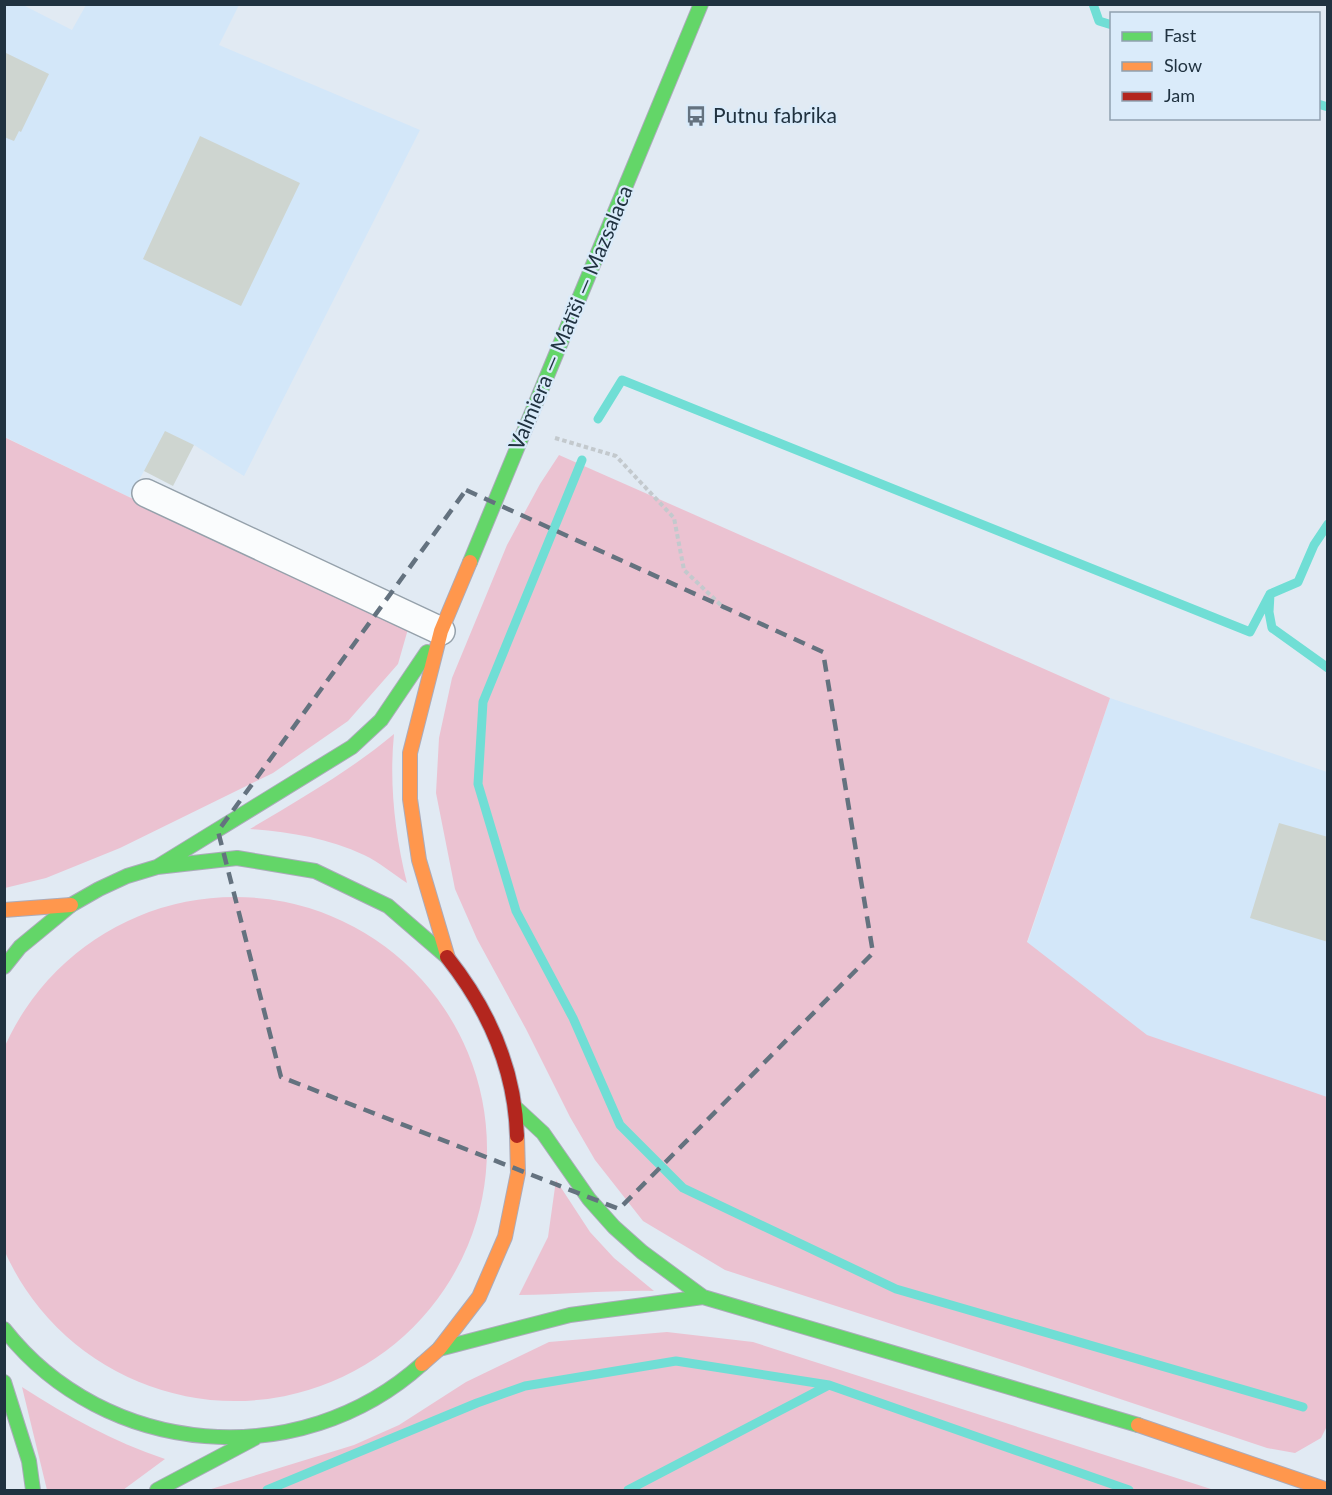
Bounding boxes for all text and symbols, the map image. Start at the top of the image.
legend [1110,12,1320,120]
text: Fast [1164,24,1197,46]
text: Slow [1164,54,1202,76]
text: Jam [1164,84,1195,106]
place label: Putnu fabrika [713,102,837,127]
bus stop icon: Putnu fabrika [684,104,708,128]
street label: Valmiera — Matīši — Mazsalaca [502,181,637,454]

